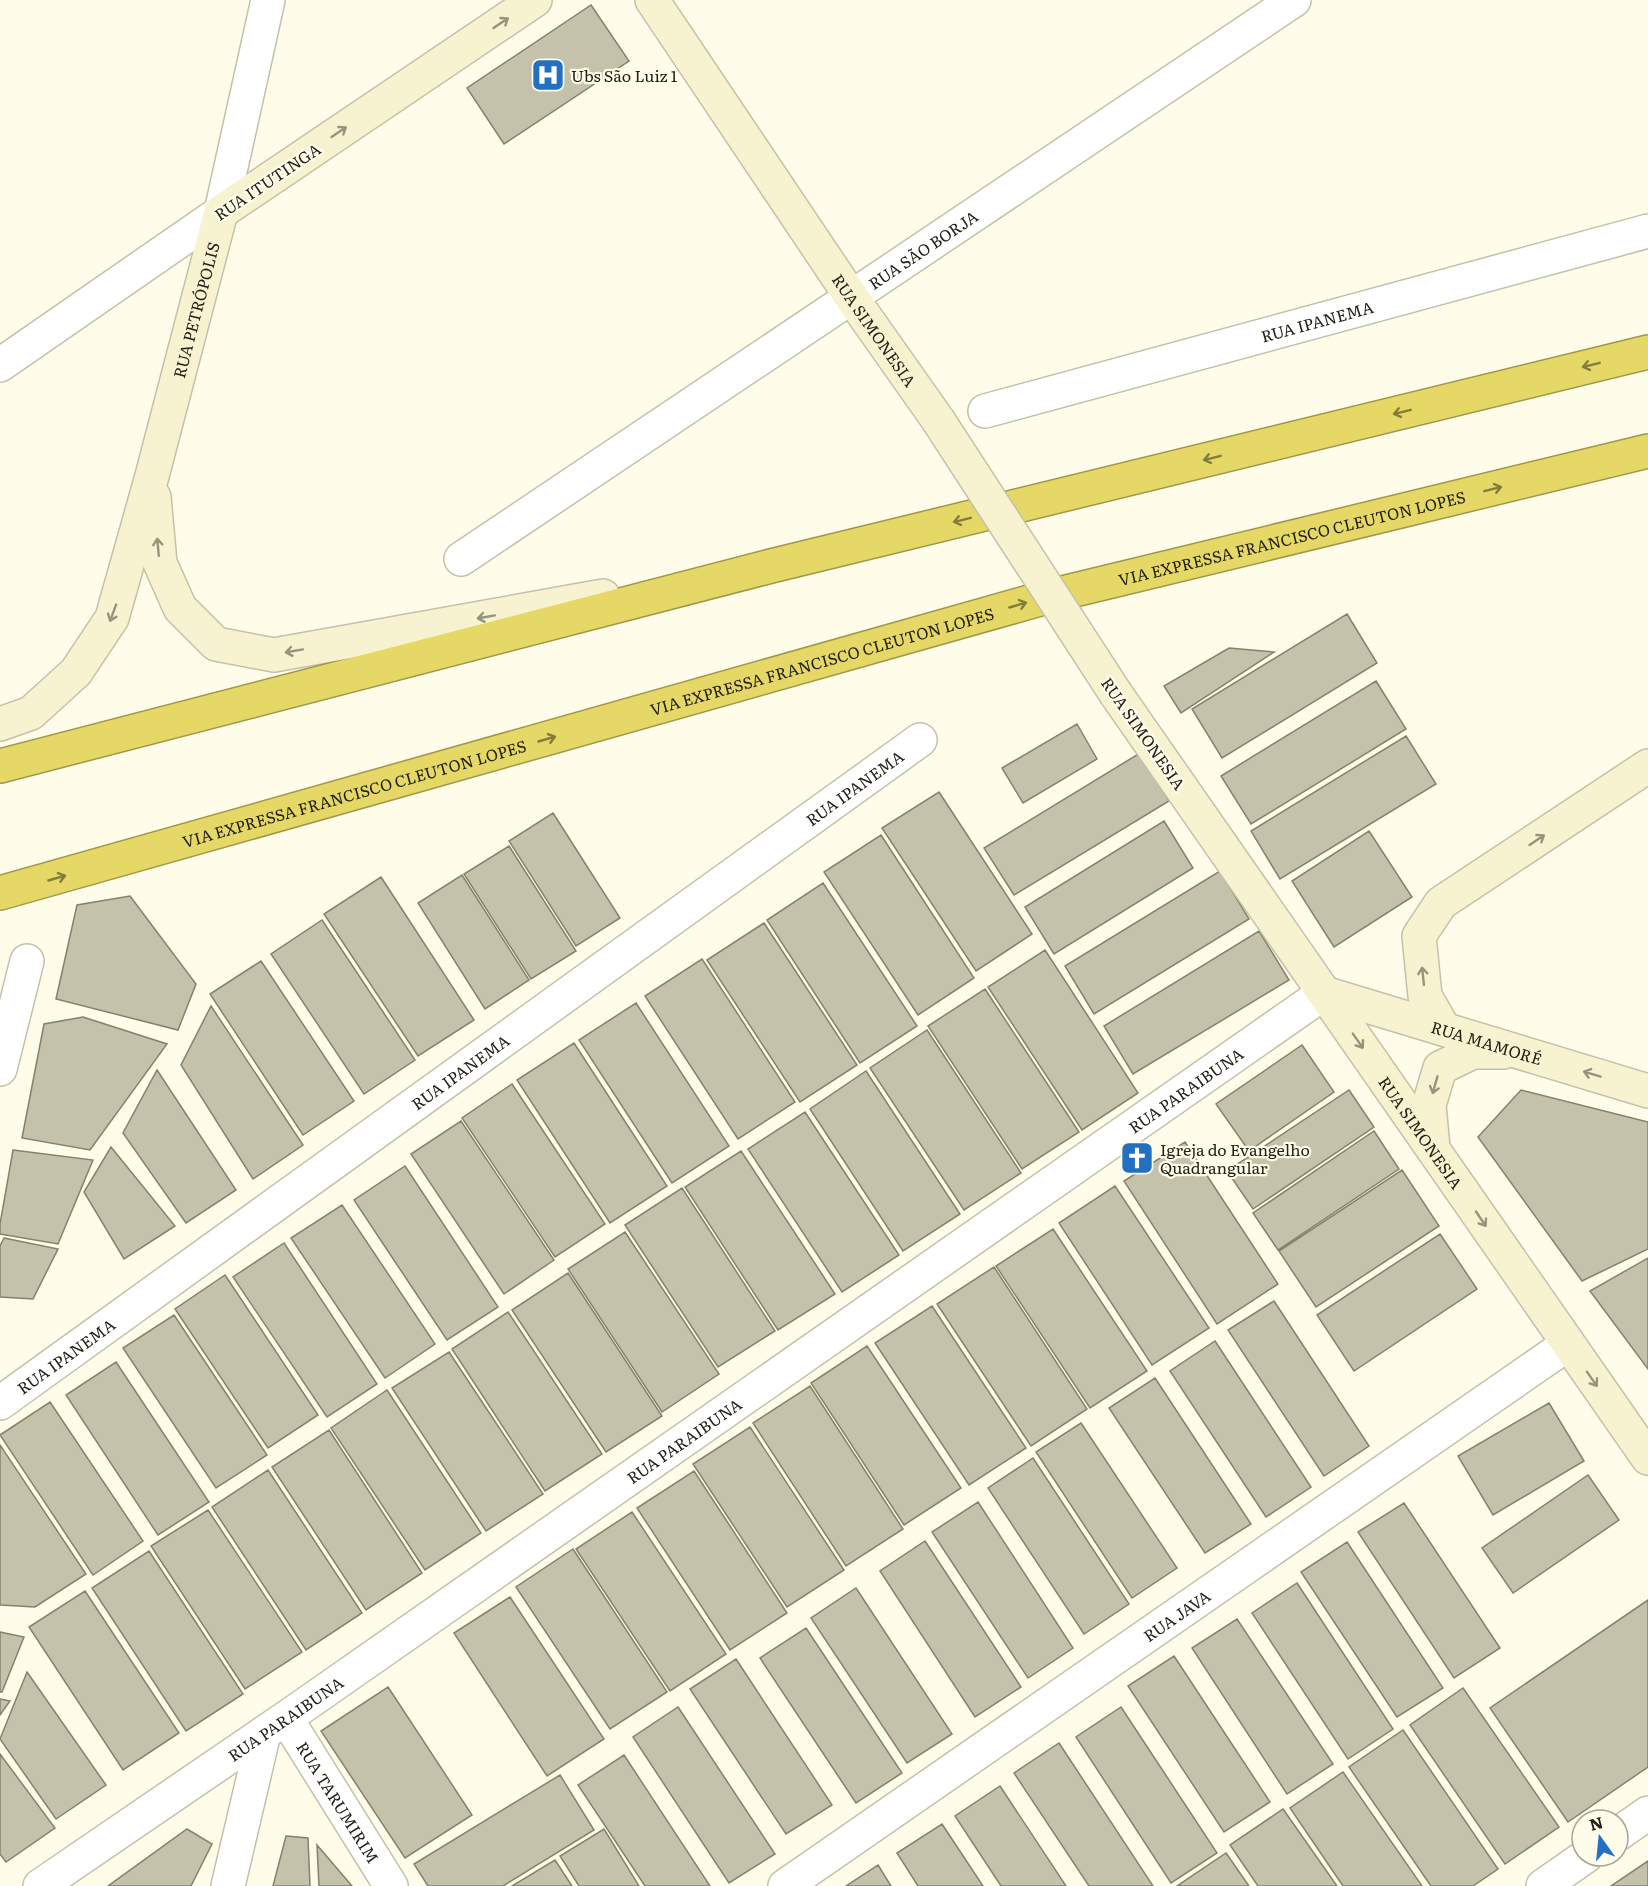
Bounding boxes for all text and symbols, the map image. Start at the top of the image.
one-way arrow [492,17,509,29]
hospital icon: Ubs São Luiz 1 [530,57,566,93]
place label: Ubs São Luiz 1 [571,63,678,87]
one-way arrow [331,126,347,138]
street label: RUA ITUTINGA [209,136,325,226]
street label: RUA SÃO BORJA [863,204,982,295]
street label: RUA PETRÓPOLIS [166,239,225,380]
street label: RUA SIMONESIA [827,269,923,391]
street label: RUA IPANEMA [1258,294,1376,348]
one-way arrow [1582,360,1601,372]
one-way arrow [1393,406,1412,418]
one-way arrow [1203,453,1222,465]
one-way arrow [1483,482,1502,494]
street label: VIA EXPRESSA FRANCISCO CLEUTON LOPES [1116,484,1468,591]
one-way arrow [953,514,972,526]
one-way arrow [152,538,163,558]
one-way arrow [1008,599,1027,610]
street label: VIA EXPRESSA FRANCISCO CLEUTON LOPES [647,601,997,721]
one-way arrow [106,603,117,622]
one-way arrow [476,612,496,623]
one-way arrow [284,646,304,657]
street label: RUA SIMONESIA [1096,672,1192,794]
one-way arrow [537,732,556,744]
street label: VIA EXPRESSA FRANCISCO CLEUTON LOPES [179,733,529,853]
street label: RUA IPANEMA [800,744,908,831]
one-way arrow [1528,833,1545,845]
one-way arrow [47,872,66,883]
one-way arrow [1417,966,1428,986]
street label: RUA MAMORÉ [1428,1014,1545,1070]
street label: RUA IPANEMA [406,1028,514,1115]
one-way arrow [1352,1032,1364,1049]
street label: RUA PARAIBUNA [1123,1041,1248,1138]
one-way arrow [1583,1068,1602,1079]
street label: RUA SIMONESIA [1373,1071,1469,1194]
one-way arrow [1429,1075,1440,1094]
place label: Igreja do Evangelho Quadrangular [1160,1137,1310,1179]
church icon: Igreja do Evangelho Quadrangular [1119,1140,1155,1176]
one-way arrow [1475,1210,1487,1226]
street label: RUA IPANEMA [12,1312,120,1399]
one-way arrow [1586,1370,1598,1386]
street label: RUA PARAIBUNA [621,1391,746,1489]
street label: RUA JAVA [1138,1583,1215,1647]
street label: RUA PARAIBUNA [223,1670,348,1767]
street label: RUA TARUMIRIM [291,1736,386,1868]
north arrow [1570,1808,1630,1868]
text: N [1586,1809,1605,1836]

